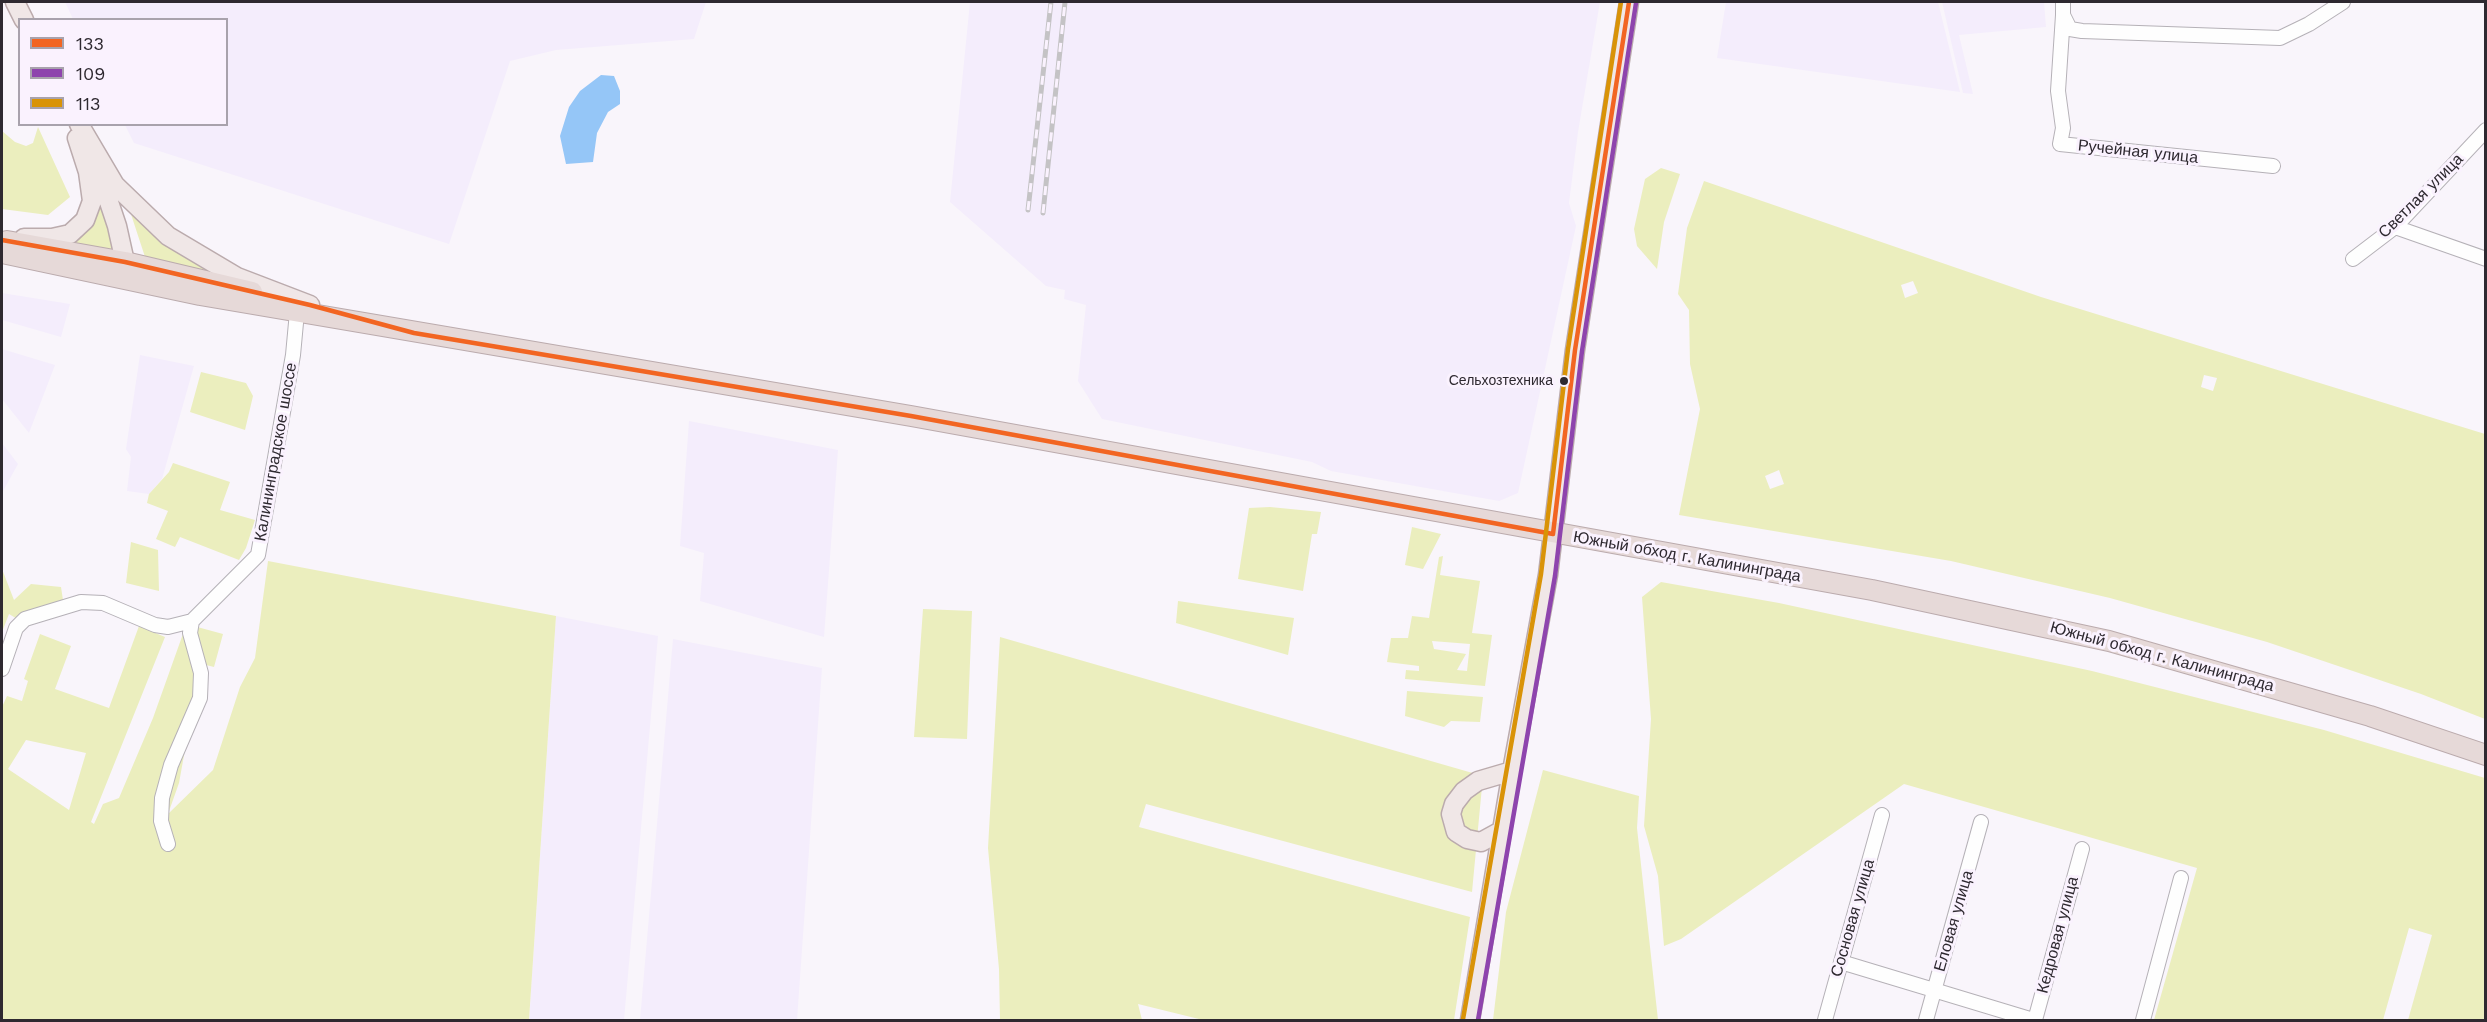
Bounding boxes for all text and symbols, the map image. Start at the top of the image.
legend [18,18,228,126]
text: 133 [76,33,104,54]
text: 109 [76,63,105,84]
text: 113 [76,93,101,114]
street label: Ручейная улица [2077,136,2199,168]
street label: Светлая улица [2375,150,2467,242]
street label: Калининградское шоссе [251,361,301,543]
place label: Сельхозтехника [1449,373,1553,389]
marker: Сельхозтехника [1558,375,1570,387]
street label: Южный обход г. Калининграда [1572,528,1802,586]
street label: Южный обход г. Калининграда [2048,618,2276,696]
street label: Сосновая улица [1827,857,1879,979]
street label: Еловая улица [1930,868,1978,974]
street label: Кедровая улица [2033,874,2083,996]

